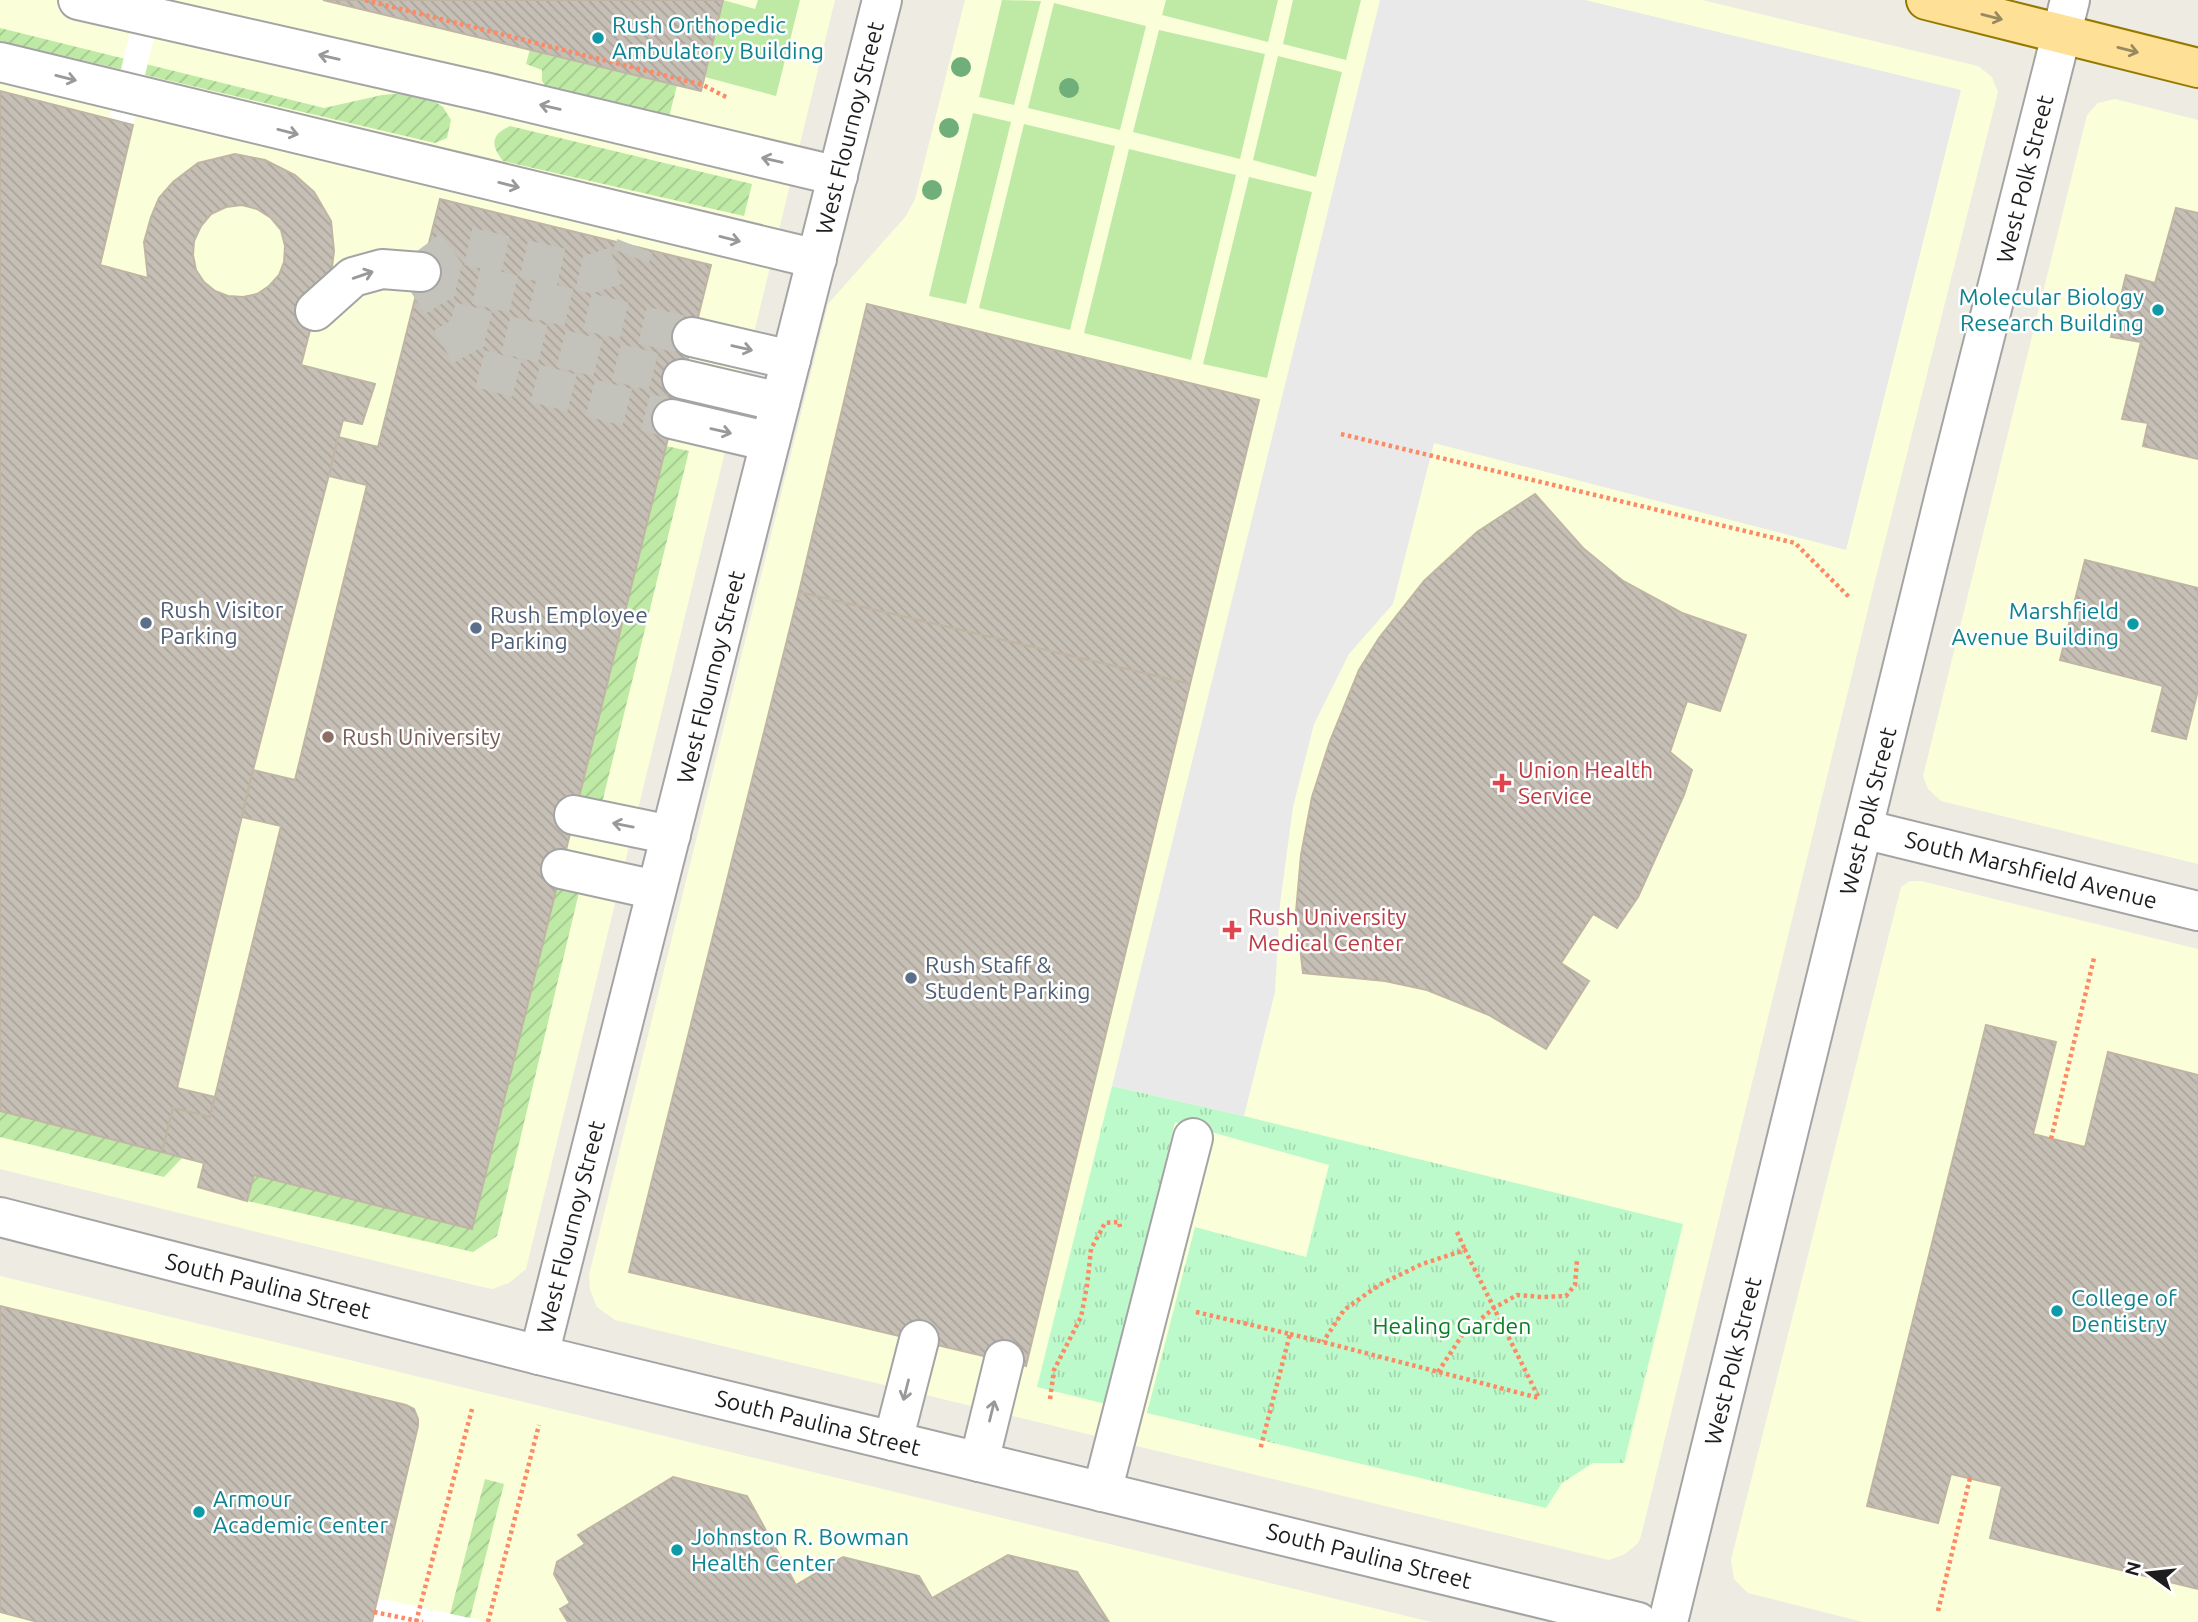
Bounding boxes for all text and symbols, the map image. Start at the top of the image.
one-way arrow [1980,11,2003,24]
place label: Rush Orthopedic Ambulatory Building [612,12,824,63]
street label: West Flournoy Street [811,19,888,237]
marker: Rush Orthopedic Ambulatory Building [590,30,606,46]
one-way arrow [2116,44,2139,57]
one-way arrow [318,49,340,62]
one-way arrow [54,72,77,86]
street label: West Polk Street [1992,92,2057,265]
one-way arrow [539,100,562,114]
one-way arrow [276,126,298,139]
one-way arrow [761,153,783,166]
one-way arrow [497,179,520,192]
one-way arrow [718,233,741,246]
one-way arrow [351,268,373,280]
place label: Molecular Biology Research Building [1959,284,2144,335]
marker: Molecular Biology Research Building [2150,302,2166,318]
one-way arrow [730,342,753,356]
one-way arrow [709,424,732,438]
street label: West Flournoy Street [672,568,749,786]
place label: Rush Visitor Parking [160,597,284,648]
place label: Marshfield Avenue Building [1951,598,2119,649]
place label: Rush Employee Parking [490,602,648,653]
marker: Rush Visitor Parking [138,615,154,631]
marker: Marshfield Avenue Building [2125,616,2141,632]
marker: Rush Employee Parking [468,620,484,636]
place label: Rush University [342,724,501,749]
street label: West Polk Street [1835,724,1900,897]
marker: Rush University [320,729,336,745]
place label: Union Health Service [1518,757,1653,808]
marker: Union Health Service [1492,773,1512,793]
one-way arrow [612,817,635,831]
street label: South Marshfield Avenue [1902,826,2160,913]
place label: Rush University Medical Center [1248,904,1407,955]
marker: Rush University Medical Center [1222,920,1242,940]
place label: Rush Staff & Student Parking [925,952,1090,1003]
marker: Rush Staff & Student Parking [903,970,919,986]
street label: West Flournoy Street [532,1118,609,1336]
street label: South Paulina Street [163,1248,373,1323]
street label: West Polk Street [1700,1274,1765,1447]
place label: College of Dentistry [2071,1285,2177,1336]
marker: College of Dentistry [2049,1303,2065,1319]
park label: Healing Garden [1373,1313,1531,1338]
one-way arrow [898,1379,911,1401]
street label: South Paulina Street [713,1385,923,1460]
one-way arrow [986,1400,999,1423]
place label: Armour Academic Center [213,1486,389,1537]
marker: Armour Academic Center [191,1504,207,1520]
street label: South Paulina Street [1264,1518,1474,1593]
place label: Johnston R. Bowman Health Center [691,1524,909,1575]
north arrow [2114,1538,2184,1608]
marker: Johnston R. Bowman Health Center [669,1542,685,1558]
text: N [2120,1559,2145,1578]

